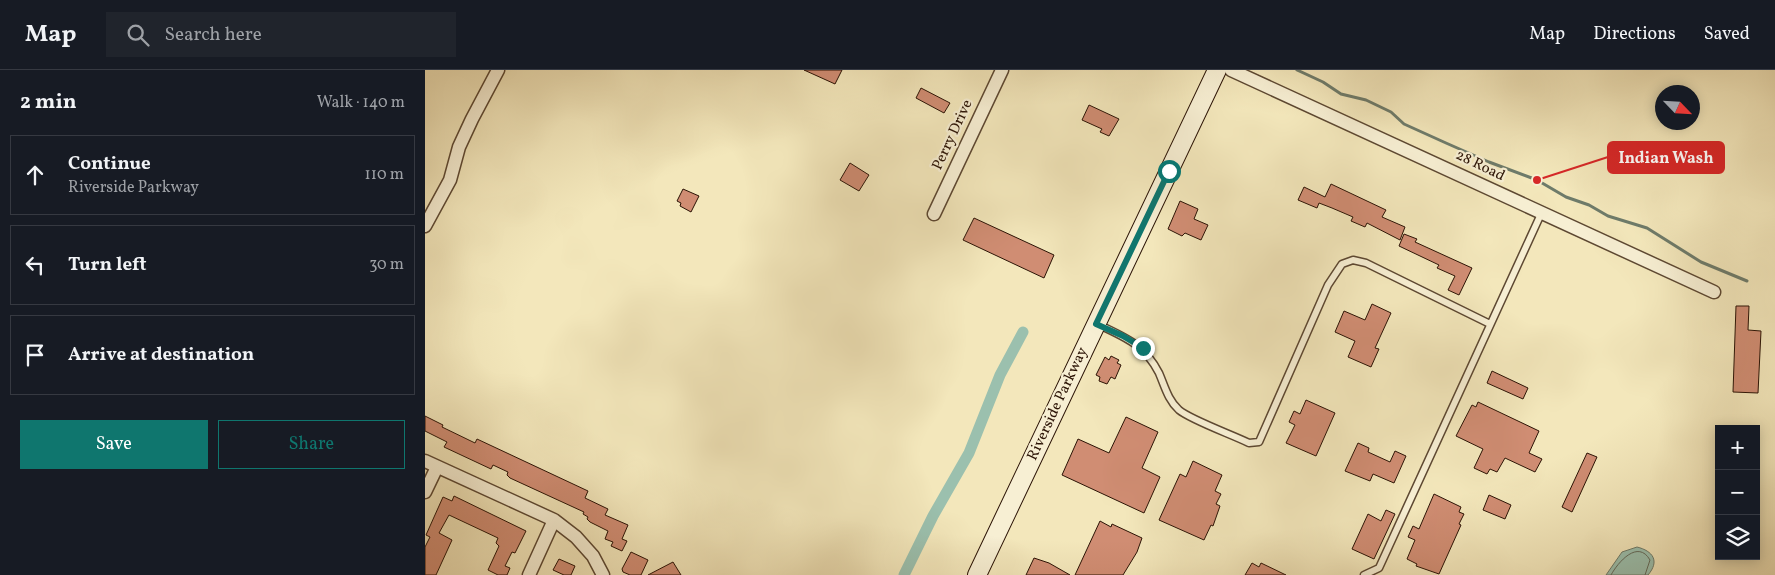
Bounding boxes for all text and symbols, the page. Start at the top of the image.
search box [106,12,456,57]
text: Map [25,18,76,52]
icon: search [124,21,152,49]
text: Search here [164,22,262,48]
text: Map [1529,22,1565,47]
text: Directions [1593,22,1676,47]
text: Saved [1704,22,1750,47]
north arrow [1655,85,1700,130]
text: 2 min [20,88,77,117]
text: Walk · 140 m [317,92,405,114]
street label: Perry Drive [928,96,978,174]
callout: Indian Wash [1608,142,1724,173]
street label: 28 Road [1452,145,1508,187]
text: Indian Wash [1618,148,1714,170]
text: Continue [68,151,151,177]
route start [1158,160,1181,183]
icon: ahead [21,161,49,189]
text: 110 m [365,164,404,186]
text: Riverside Parkway [68,177,199,199]
icon: left [21,251,49,279]
text: Turn left [68,252,147,278]
text: 30 m [369,254,404,276]
route end [1132,337,1155,360]
icon: arrive [21,341,49,369]
text: Arrive at destination [68,342,254,368]
street label: Riverside Parkway [1023,344,1093,464]
button: Save [20,420,208,469]
button: Share [218,420,405,469]
map controls [1715,425,1760,560]
button: + [1715,425,1760,470]
button: − [1715,470,1760,515]
button: layers [1715,515,1760,560]

